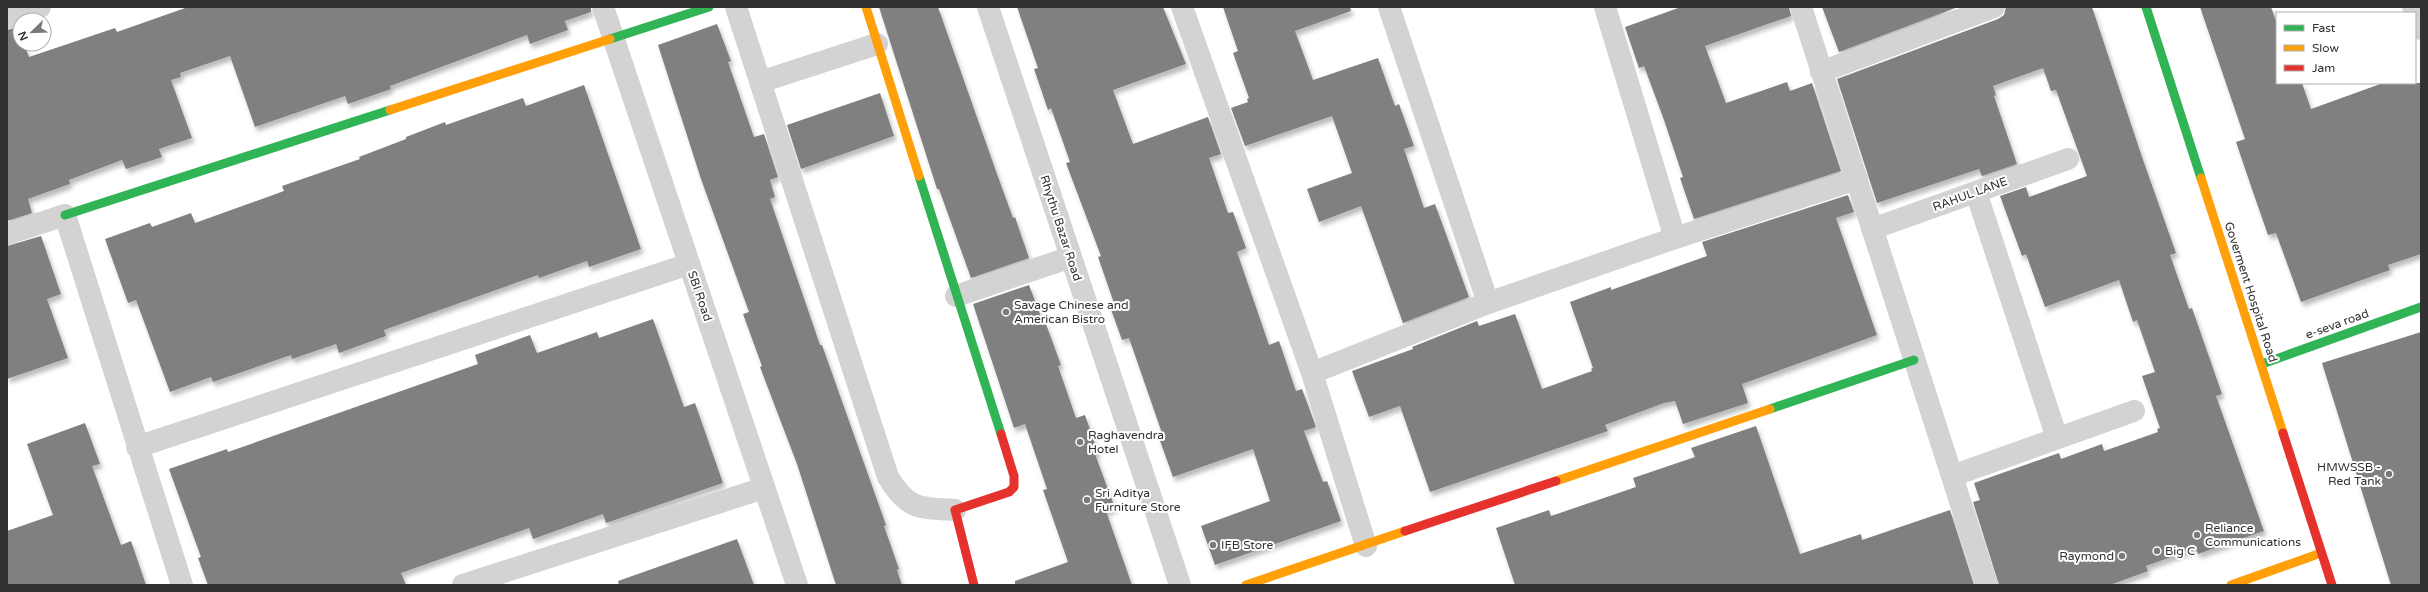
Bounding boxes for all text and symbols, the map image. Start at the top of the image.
north arrow [12,12,52,52]
legend [2276,12,2416,84]
text: Fast [2312,21,2336,35]
text: N [16,29,31,42]
text: Slow [2312,41,2339,55]
text: Jam [2312,61,2335,75]
street label: Rhythu Bazar Road [1037,173,1085,283]
street label: RAHUL LANE [1931,174,2010,214]
street label: Goverment Hospital Road [2222,220,2280,364]
street label: SBI Road [685,269,715,323]
place label: Savage Chinese and American Bistro [1014,298,1129,326]
street label: e-seva road [2303,306,2371,342]
marker: Savage Chinese and American Bistro [1001,307,1011,317]
place label: Raghavendra Hotel [1088,428,1164,456]
marker: Raghavendra Hotel [1075,437,1085,447]
place label: HMWSSB - Red Tank [2317,460,2381,488]
marker: HMWSSB - Red Tank [2384,469,2394,479]
place label: Sri Aditya Furniture Store [1095,486,1181,514]
marker: Sri Aditya Furniture Store [1082,495,1092,505]
place label: Reliance Communications [2205,521,2301,549]
marker: Reliance Communications [2192,530,2202,540]
place label: IFB Store [1221,538,1273,552]
marker: IFB Store [1208,540,1218,550]
place label: Big C [2165,544,2195,558]
marker: Big C [2152,546,2162,556]
place label: Raymond [2059,549,2114,563]
marker: Raymond [2117,551,2127,561]

